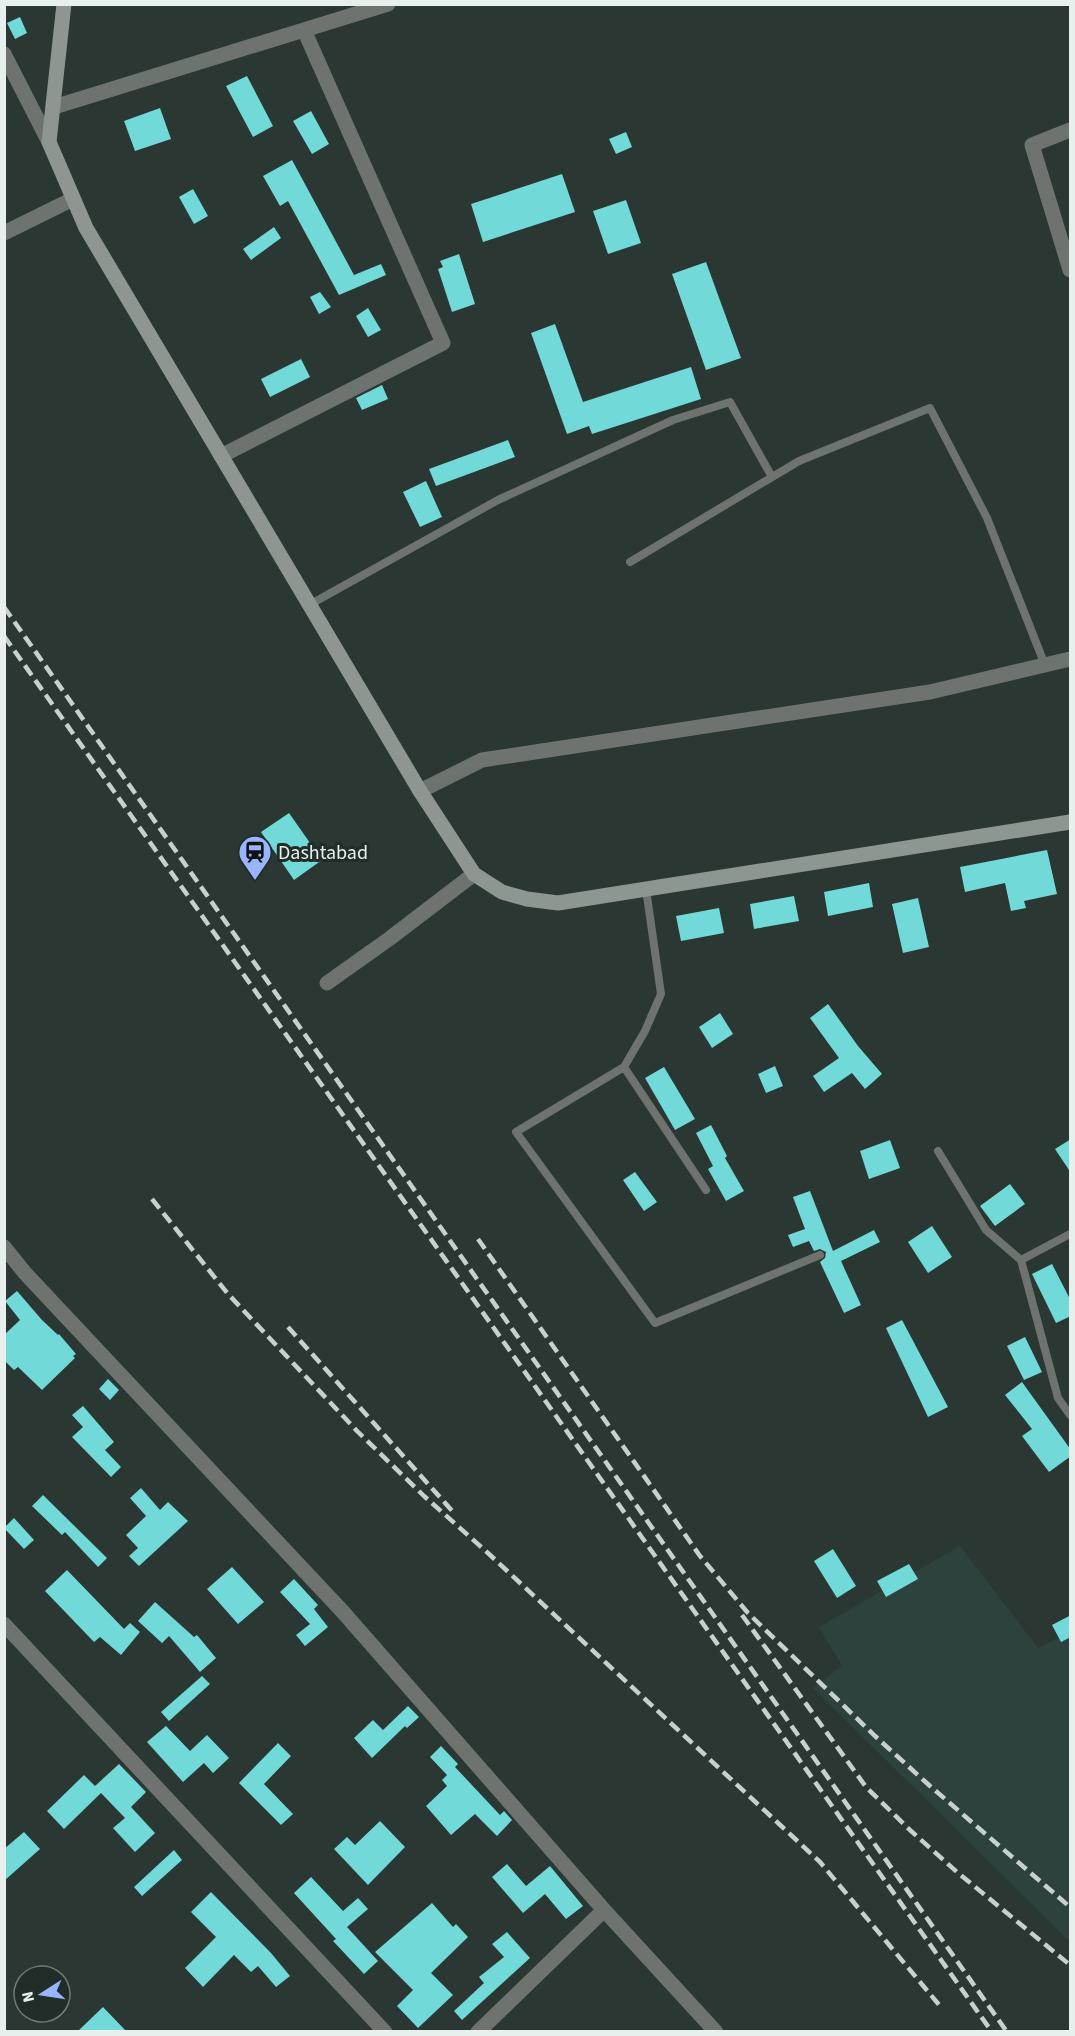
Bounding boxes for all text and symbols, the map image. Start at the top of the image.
station icon: Dashtabad [237,834,273,881]
place label: Dashtabad [278,839,368,867]
north arrow [12,1964,72,2024]
text: N [16,1989,40,2004]

